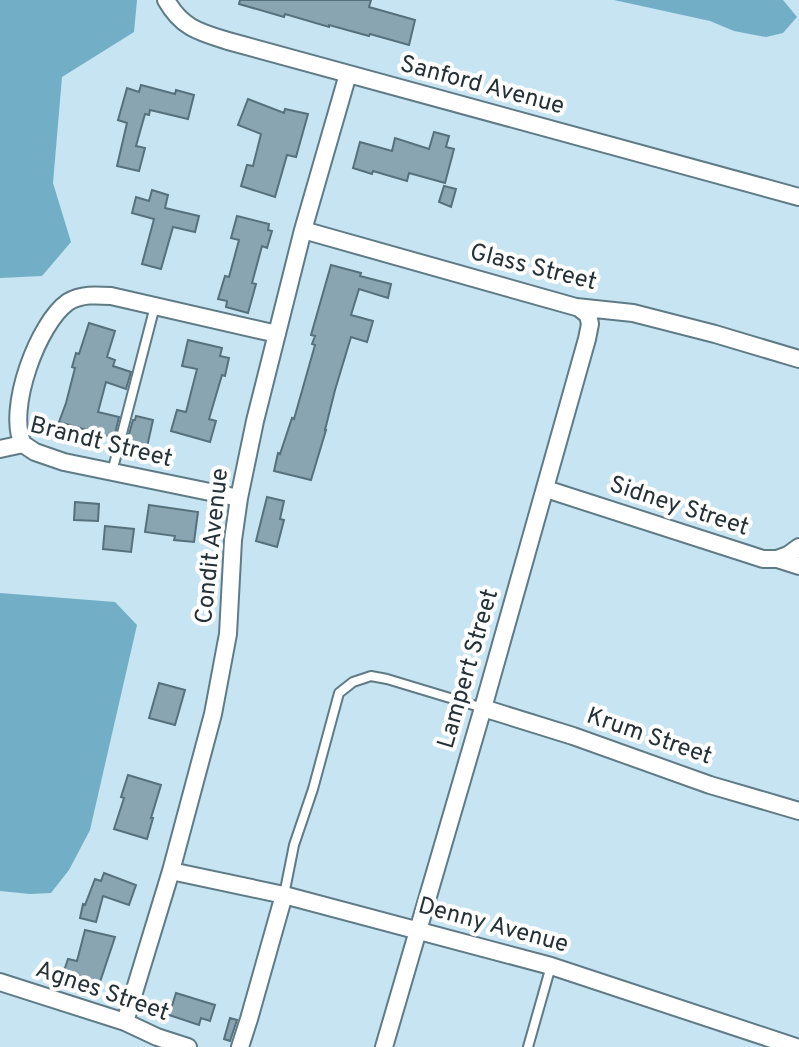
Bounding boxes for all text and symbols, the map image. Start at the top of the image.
street label: Sanford Avenue [397,50,567,122]
street label: Glass Street [466,238,600,298]
street label: Brandt Street [27,411,175,475]
street label: Condit Avenue [190,467,236,625]
street label: Sidney Street [606,470,752,544]
street label: Lampert Street [432,586,506,752]
street label: Krum Street [582,702,716,772]
street label: Denny Avenue [415,892,571,960]
street label: Agnes Street [31,955,173,1029]

